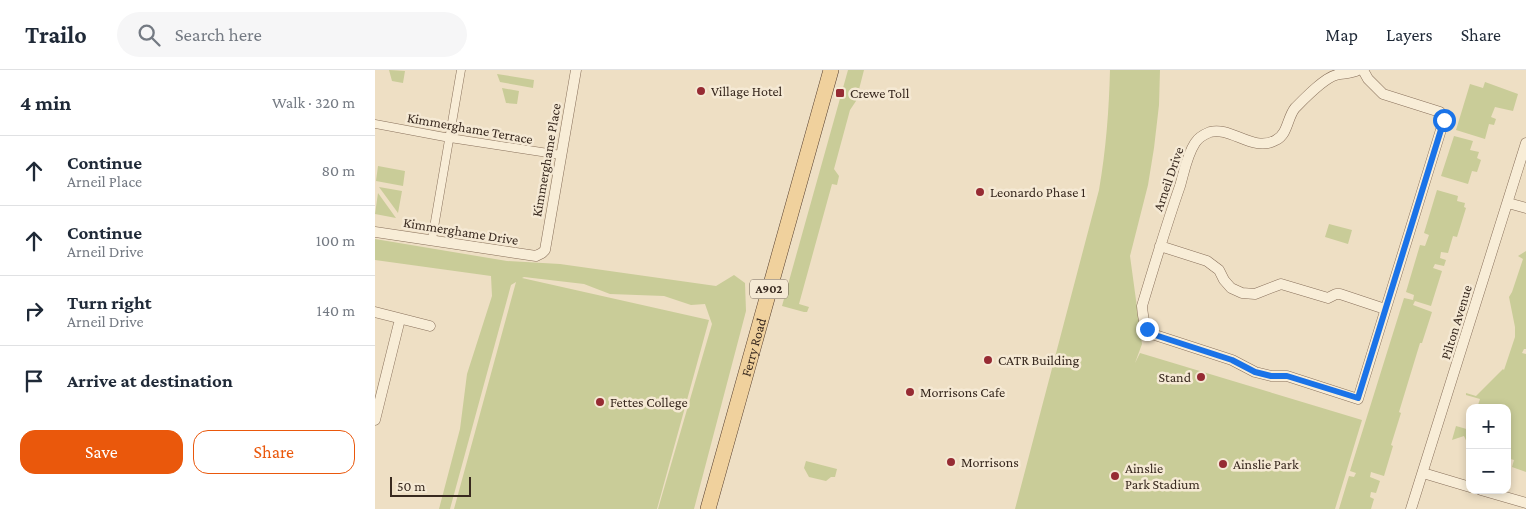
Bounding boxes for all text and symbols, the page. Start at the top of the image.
search box [117,12,467,57]
text: Trailo [25,21,87,48]
icon: search [135,21,163,49]
text: Search here [175,24,262,45]
text: Map [1325,25,1358,45]
text: Layers [1386,25,1433,45]
text: Share [1461,25,1501,45]
place label: Village Hotel [711,83,783,99]
marker: Village Hotel [695,85,707,97]
place label: Crewe Toll [850,85,910,101]
marker: Crewe Toll [834,87,846,99]
text: 4 min [20,91,71,115]
text: Walk · 320 m [272,94,355,111]
street label: Kimmerghame Place [528,102,564,218]
street label: Kimmerghame Terrace [406,109,534,147]
route start [1433,109,1456,132]
street label: Arneil Drive [1150,145,1186,213]
text: Continue [67,152,142,173]
icon: ahead [20,157,48,185]
text: 80 m [321,162,355,179]
text: Arneil Place [67,173,142,190]
place label: Leonardo Phase 1 [990,184,1086,200]
marker: Leonardo Phase 1 [974,186,986,198]
street label: Kimmerghame Drive [402,214,520,248]
text: Continue [67,222,142,243]
icon: ahead [20,227,48,255]
text: 100 m [316,232,355,249]
text: Arneil Drive [67,243,144,260]
road number: A902 [750,280,788,298]
street label: Pilton Avenue [1437,283,1475,361]
text: Turn right [67,292,152,313]
icon: right [20,297,48,325]
text: 140 m [317,302,355,319]
text: Arneil Drive [67,313,144,330]
street label: Ferry Road [737,315,769,378]
route end [1136,318,1159,341]
place label: CATR Building [998,352,1080,368]
marker: CATR Building [982,354,994,366]
icon: arrive [20,367,48,395]
place label: Stand [1159,369,1192,385]
text: Arrive at destination [67,370,233,391]
marker: Stand [1195,371,1207,383]
place label: Morrisons Cafe [920,384,1005,400]
marker: Morrisons Cafe [904,386,916,398]
place label: Fettes College [610,394,688,410]
marker: Fettes College [594,396,606,408]
map controls [1466,404,1511,494]
button: + [1466,404,1511,449]
button: Save [20,430,183,474]
button: Share [193,430,355,474]
button: − [1466,449,1511,494]
place label: Morrisons [961,454,1019,470]
marker: Morrisons [945,456,957,468]
place label: Ainslie Park [1233,456,1299,472]
marker: Ainslie Park [1217,458,1229,470]
place label: Ainslie Park Stadium [1125,460,1200,492]
marker: Ainslie Park Stadium [1109,470,1121,482]
scale bar [390,474,471,497]
text: 50 m [397,478,425,494]

